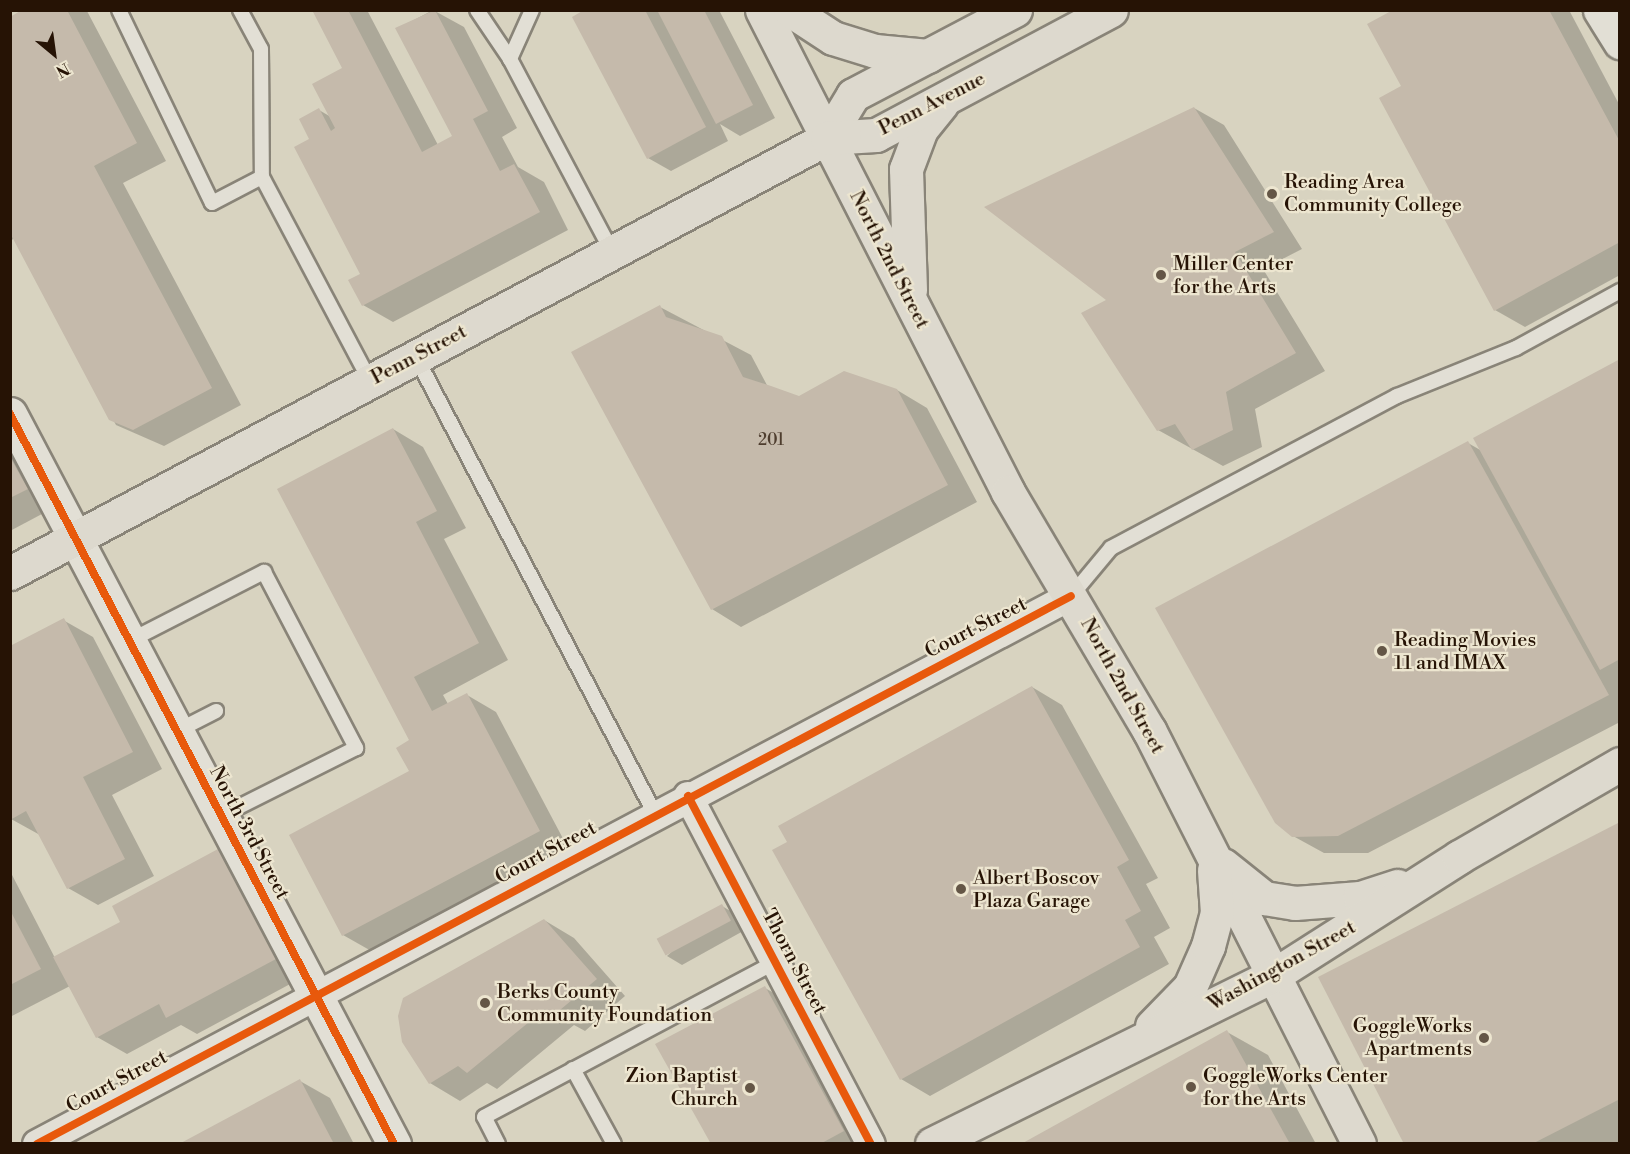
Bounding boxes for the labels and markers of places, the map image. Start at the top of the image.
place label: Reading Area Community College [1284,170,1462,217]
marker: Reading Area Community College [1265,187,1279,201]
place label: Miller Center for the Arts [1173,252,1293,299]
marker: Miller Center for the Arts [1154,268,1168,282]
place label: Reading Movies 11 and IMAX [1394,628,1536,675]
marker: Reading Movies 11 and IMAX [1375,644,1389,658]
place label: Albert Boscov Plaza Garage [973,866,1099,913]
marker: Albert Boscov Plaza Garage [954,882,968,896]
place label: Berks County Community Foundation [497,980,712,1027]
marker: Berks County Community Foundation [478,996,492,1010]
place label: GoggleWorks Apartments [1353,1014,1472,1061]
marker: GoggleWorks Apartments [1477,1031,1491,1045]
place label: Zion Baptist Church [626,1064,738,1111]
place label: GoggleWorks Center for the Arts [1203,1064,1388,1111]
marker: GoggleWorks Center for the Arts [1184,1080,1198,1094]
marker: Zion Baptist Church [743,1081,757,1095]

